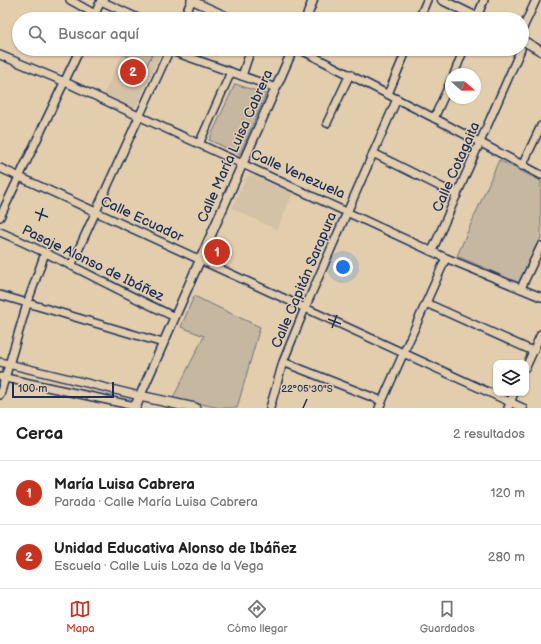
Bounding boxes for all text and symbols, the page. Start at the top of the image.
search box [12,12,529,56]
icon: search [26,23,48,45]
text: Buscar aquí [58,25,139,44]
pin: 2 [120,57,146,87]
street label: Calle María Luisa Cabrera [194,67,276,225]
north arrow [445,68,481,104]
street label: Calle Cotagaita [429,119,483,215]
street label: Calle Venezuela [248,146,348,202]
street label: Calle Ecuador [98,192,187,246]
street label: Calle Capitán Sarapura [268,209,340,351]
street label: Pasaje Alonso de Ibáñez [19,221,167,305]
pin: 1 [204,237,230,267]
your location [333,257,353,277]
map controls [493,360,529,396]
button: layers [493,360,529,396]
scale bar [12,380,114,399]
text: 100 m [18,382,47,395]
text: 22°05'30"S [281,383,333,395]
text: Cerca [16,424,63,444]
text: 2 resultados [453,426,525,442]
text: María Luisa Cabrera [54,475,195,494]
text: 1 [26,485,32,501]
text: 120 m [490,485,525,501]
text: Parada · Calle María Luisa Cabrera [54,494,258,510]
text: Unidad Educativa Alonso de Ibáñez [54,539,297,558]
text: 2 [25,549,33,565]
text: 280 m [488,549,525,565]
text: Escuela · Calle Luis Loza de la Vega [54,558,264,574]
tab: Mapa [66,598,95,635]
tab: Cómo llegar [227,598,287,635]
tab: Guardados [420,598,475,635]

